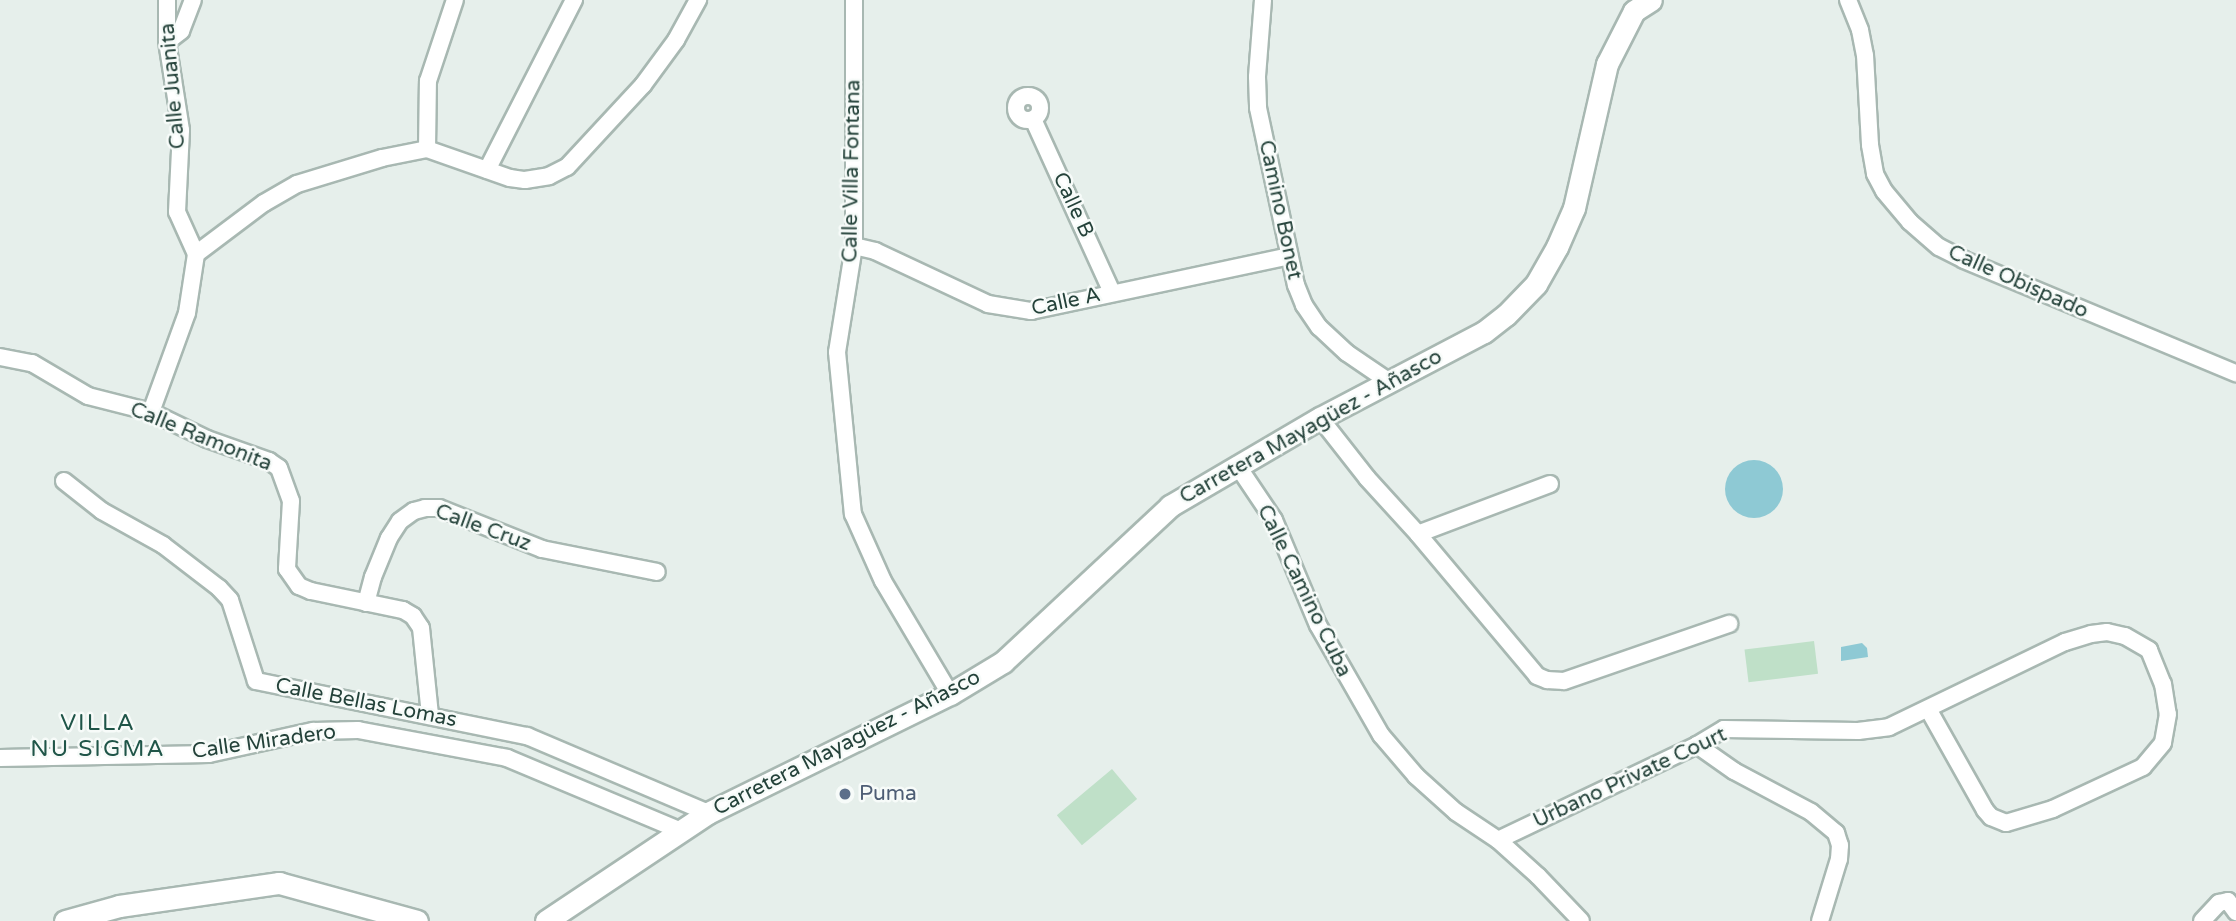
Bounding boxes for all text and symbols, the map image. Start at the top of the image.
street label: Calle Juanita [155,22,191,150]
street label: Calle Villa Fontana [838,79,866,263]
street label: Camino Bonet [1253,138,1307,282]
street label: Calle B [1047,169,1099,241]
street label: Calle Obispado [1944,240,2092,324]
street label: Calle A [1029,282,1103,322]
street label: Carretera Mayagüez - Añasco [1175,344,1447,510]
street label: Calle Ramonita [126,397,276,477]
street label: Calle Cruz [432,499,534,557]
street label: Calle Camino Cuba [1251,501,1357,681]
street label: Carretera Mayagüez - Añasco [709,665,985,821]
street label: Calle Bellas Lomas [273,673,459,733]
district label: VILLA NU SIGMA [31,709,165,763]
street label: Calle Miradero [190,719,338,765]
street label: Urbano Private Court [1529,722,1731,834]
place label: Puma [859,781,917,807]
marker: Puma [837,786,853,802]

